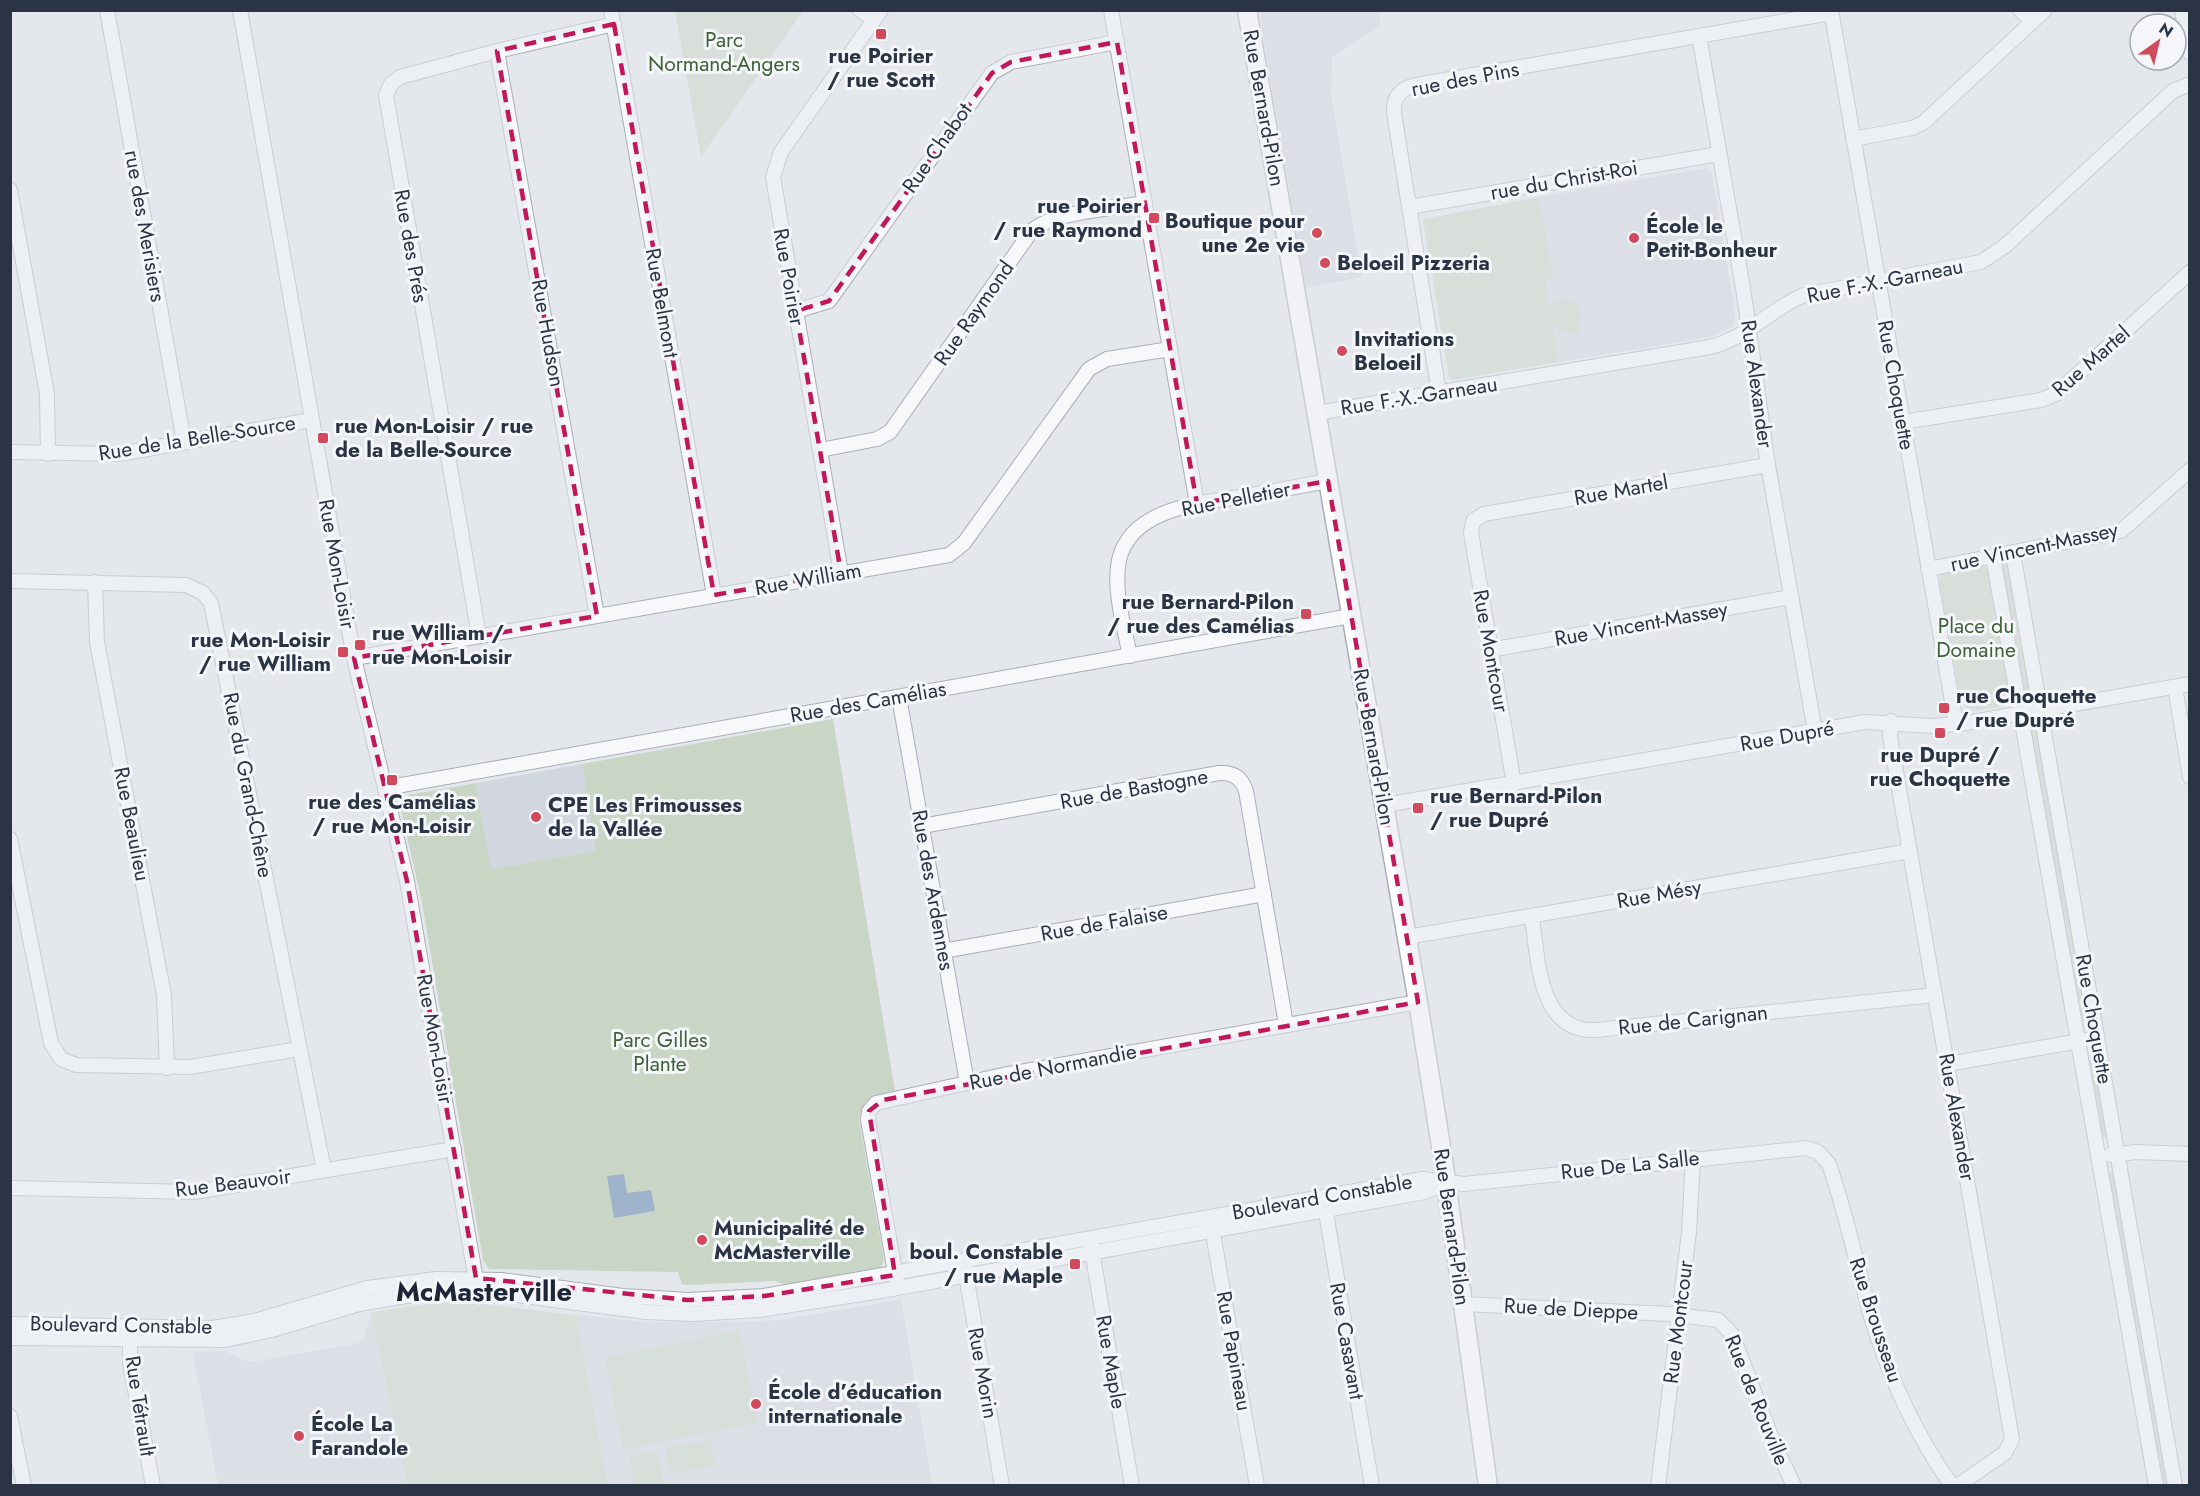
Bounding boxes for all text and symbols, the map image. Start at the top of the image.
north arrow [2128,12,2188,72]
text: N [2154,17,2178,43]
park label: Parc Normand-Angers [648,25,800,79]
marker: rue Poirier / rue Scott [874,27,888,41]
street label: Rue Bernard-Pilon [1235,27,1293,189]
place label: rue Poirier / rue Scott [827,41,935,95]
street label: rue des Pins [1408,54,1522,104]
street label: Rue Chabot [895,97,979,199]
street label: rue des Merisiers [117,148,173,304]
street label: rue du Christ-Roi [1488,152,1640,208]
street label: Rue des Prés [386,187,436,305]
place label: rue Poirier / rue Raymond [994,191,1142,245]
place label: Boutique pour une 2e vie [1165,206,1305,260]
marker: rue Poirier / rue Raymond [1147,211,1161,225]
place label: École le Petit-Bonheur [1646,211,1778,265]
street label: Rue Poirier [766,226,812,329]
marker: Boutique pour une 2e vie [1310,226,1324,240]
marker: École le Petit-Bonheur [1627,231,1641,245]
street label: Rue Belmont [638,246,686,360]
place label: Beloeil Pizzeria [1337,248,1490,278]
street label: Rue F.-X.-Garneau [1804,251,1966,311]
street label: Rue Raymond [927,255,1021,371]
marker: Beloeil Pizzeria [1318,256,1332,270]
street label: Rue Hudson [524,277,572,389]
street label: Rue Alexander [1733,318,1781,451]
street label: Rue Choquette [1870,318,1922,453]
street label: Rue Martel [2045,319,2137,403]
place label: Invitations Beloeil [1354,324,1454,378]
marker: Invitations Beloeil [1335,344,1349,358]
street label: Rue F.-X.-Garneau [1338,369,1500,423]
street label: Rue de la Belle-Source [96,408,298,468]
place label: rue Mon-Loisir / rue de la Belle-Source [335,411,533,465]
marker: rue Mon-Loisir / rue de la Belle-Source [316,431,330,445]
street label: Rue Martel [1572,467,1670,513]
street label: Rue Pelletier [1179,474,1294,524]
street label: Rue Mon-Loisir [311,497,363,632]
street label: rue Vincent-Massey [1947,514,2121,579]
street label: Rue William [752,555,864,603]
place label: rue Bernard-Pilon / rue des Camélias [1107,587,1294,641]
street label: Rue Montcour [1465,587,1517,716]
street label: Rue Vincent-Massey [1552,594,1731,654]
marker: rue Bernard-Pilon / rue des Camélias [1299,607,1313,621]
park label: Place du Domaine [1936,611,2016,665]
place label: rue William / rue Mon-Loisir [372,618,513,672]
place label: rue Mon-Loisir / rue William [191,625,331,679]
marker: rue William / rue Mon-Loisir [353,638,367,652]
marker: rue Mon-Loisir / rue William [336,645,350,659]
street label: Rue Bernard-Pilon [1345,666,1403,828]
street label: Rue des Camélias [788,674,948,730]
place label: rue Choquette / rue Dupré [1956,681,2097,735]
street label: Rue du Grand-Chêne [215,690,281,880]
marker: rue Choquette / rue Dupré [1937,701,1951,715]
street label: Rue Dupré [1738,713,1836,759]
marker: rue Dupré / rue Choquette [1933,726,1947,740]
place label: rue Dupré / rue Choquette [1870,740,2010,794]
street label: Rue de Bastogne [1058,761,1210,817]
street label: Rue Beaulieu [106,764,158,884]
marker: rue des Camélias / rue Mon-Loisir [385,773,399,787]
place label: rue Bernard-Pilon / rue Dupré [1430,781,1602,835]
place label: rue des Camélias / rue Mon-Loisir [308,787,476,841]
place label: CPE Les Frimousses de la Vallée [548,790,742,844]
marker: rue Bernard-Pilon / rue Dupré [1411,801,1425,815]
street label: Rue des Ardennes [904,807,962,973]
marker: CPE Les Frimousses de la Vallée [529,810,543,824]
street label: Rue Mésy [1614,872,1704,916]
street label: Rue de Falaise [1038,897,1170,949]
street label: Rue Choquette [2068,952,2120,1087]
street label: Rue Mon-Loisir [409,972,461,1107]
street label: Rue de Carignan [1617,997,1769,1043]
park label: Parc Gilles Plante [613,1025,707,1079]
street label: Rue de Normandie [967,1036,1139,1098]
street label: Rue Alexander [1931,1051,1983,1184]
street label: Rue De La Salle [1559,1143,1701,1187]
street label: Rue Bernard-Pilon [1426,1146,1478,1308]
street label: Rue Beauvoir [173,1161,293,1205]
street label: Boulevard Constable [1230,1166,1415,1228]
place label: Municipalité de McMasterville [714,1213,865,1267]
marker: Municipalité de McMasterville [695,1233,709,1247]
place label: boul. Constable / rue Maple [909,1237,1063,1291]
street label: Rue Brousseau [1842,1254,1910,1386]
marker: boul. Constable / rue Maple [1068,1257,1082,1271]
street label: Rue Montcour [1656,1258,1701,1385]
district label: McMasterville [396,1272,572,1311]
street label: Rue Casavant [1322,1280,1372,1402]
street label: Rue Papineau [1209,1289,1259,1413]
street label: Rue de Dieppe [1503,1291,1639,1328]
street label: Boulevard Constable [30,1308,213,1342]
street label: Rue Maple [1088,1313,1134,1411]
street label: Rue Morin [960,1325,1006,1421]
street label: Rue de Rouville [1717,1330,1797,1470]
street label: Rue Tétrault [117,1353,163,1459]
place label: École d’éducation internationale [768,1377,942,1431]
marker: École d’éducation internationale [749,1397,763,1411]
place label: École La Farandole [311,1409,408,1463]
marker: École La Farandole [292,1429,306,1443]

